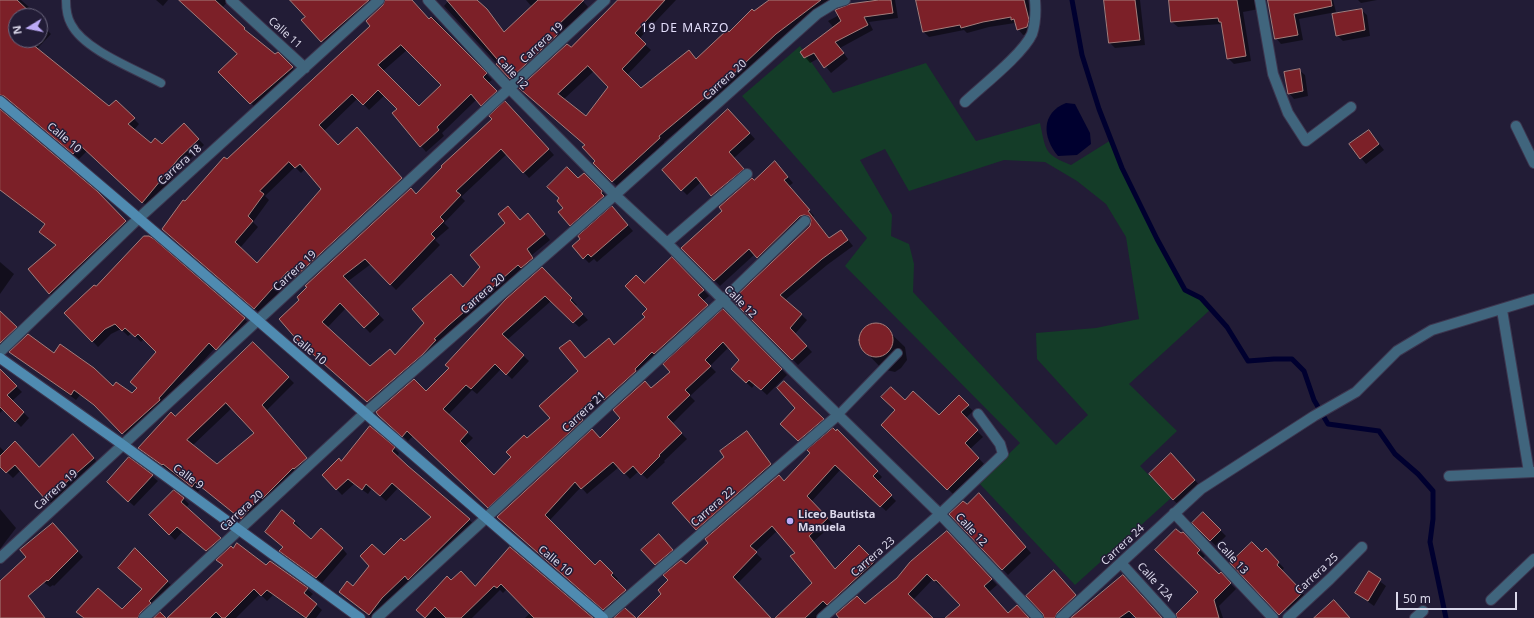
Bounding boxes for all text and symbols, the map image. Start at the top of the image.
north arrow [8,8,48,48]
street label: Calle 11 [266,15,304,51]
street label: Carrera 19 [518,20,566,66]
district label: 19 DE MARZO [641,22,729,36]
text: N [9,24,25,36]
street label: Calle 12 [493,54,531,92]
street label: Carrera 20 [700,57,750,103]
street label: Calle 10 [44,120,84,156]
street label: Carrera 18 [155,142,205,188]
street label: Carrera 19 [271,248,319,294]
street label: Carrera 20 [458,271,508,317]
street label: Calle 12 [721,283,759,321]
street label: Calle 10 [289,332,329,368]
street label: Carrera 21 [560,389,608,435]
street label: Calle 9 [170,462,206,492]
street label: Carrera 19 [31,467,81,513]
street label: Carrera 22 [688,484,738,530]
street label: Carrera 20 [218,488,266,534]
place label: Liceo Bautista Manuela [798,508,875,534]
street label: Calle 12 [952,511,990,549]
marker: Liceo Bautista Manuela [785,516,795,526]
street label: Carrera 24 [1099,522,1147,568]
street label: Carrera 23 [848,534,898,580]
street label: Calle 13 [1213,539,1251,577]
street label: Calle 10 [535,543,575,579]
street label: Carrera 25 [1293,551,1341,597]
street label: Calle 12A [1134,560,1176,604]
scale bar [1398,584,1519,610]
text: 50 m [1403,590,1431,607]

